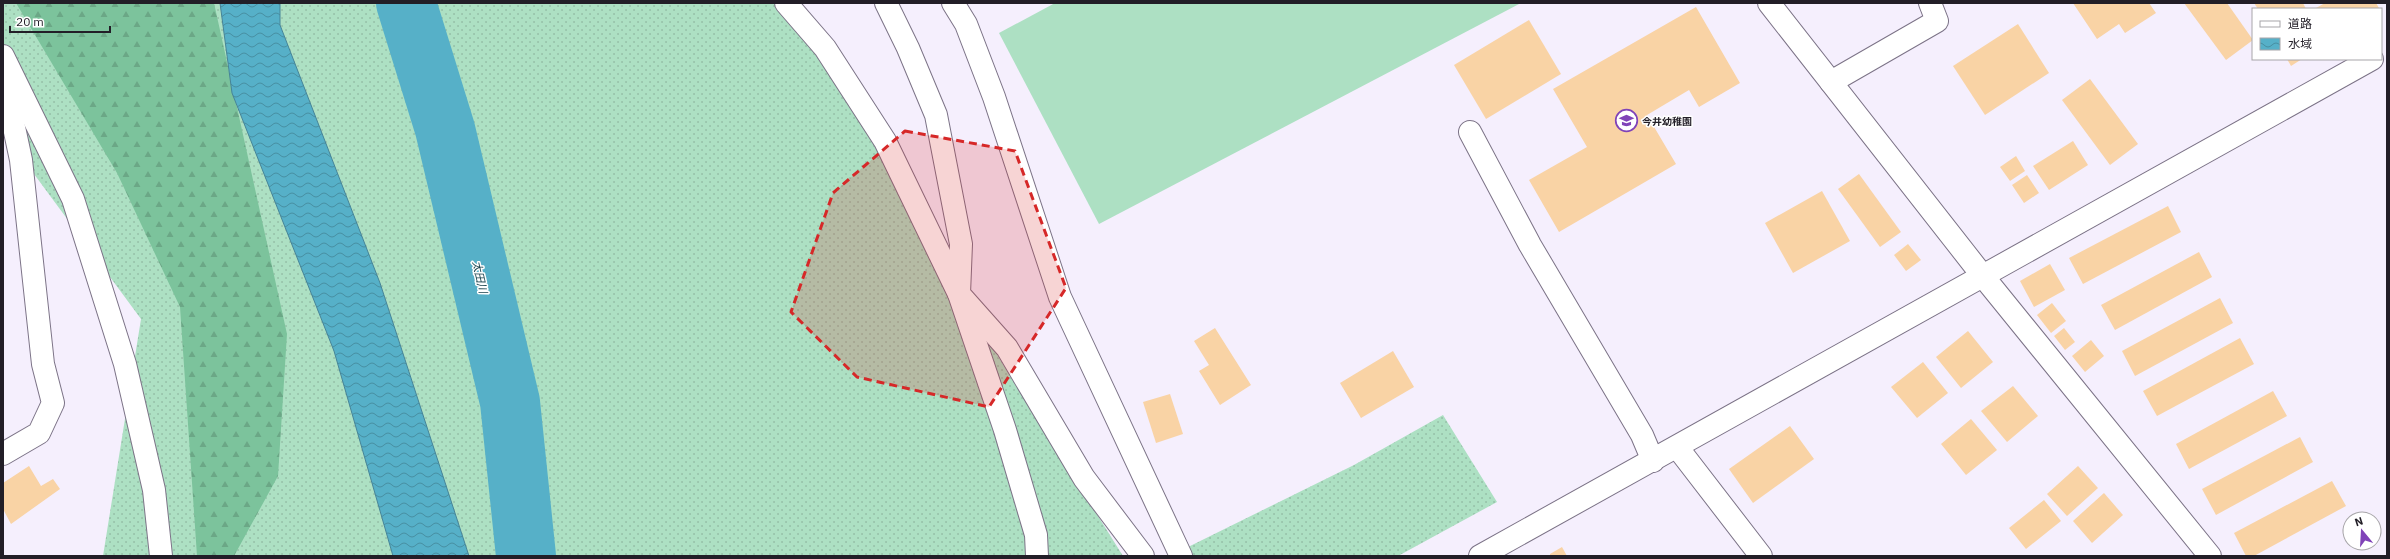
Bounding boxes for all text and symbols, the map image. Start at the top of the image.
scale bar [10,8,110,34]
legend [2252,8,2382,60]
text: 20 m [16,14,44,29]
text: 道路 [2288,16,2312,31]
text: 水域 [2288,36,2312,51]
school or university icon: 今井幼稚園 [1614,108,1640,134]
place label: 今井幼稚園 [1642,115,1692,128]
water label: 太田川 [469,259,491,296]
north arrow [2342,511,2382,551]
text: N [2353,514,2365,529]

